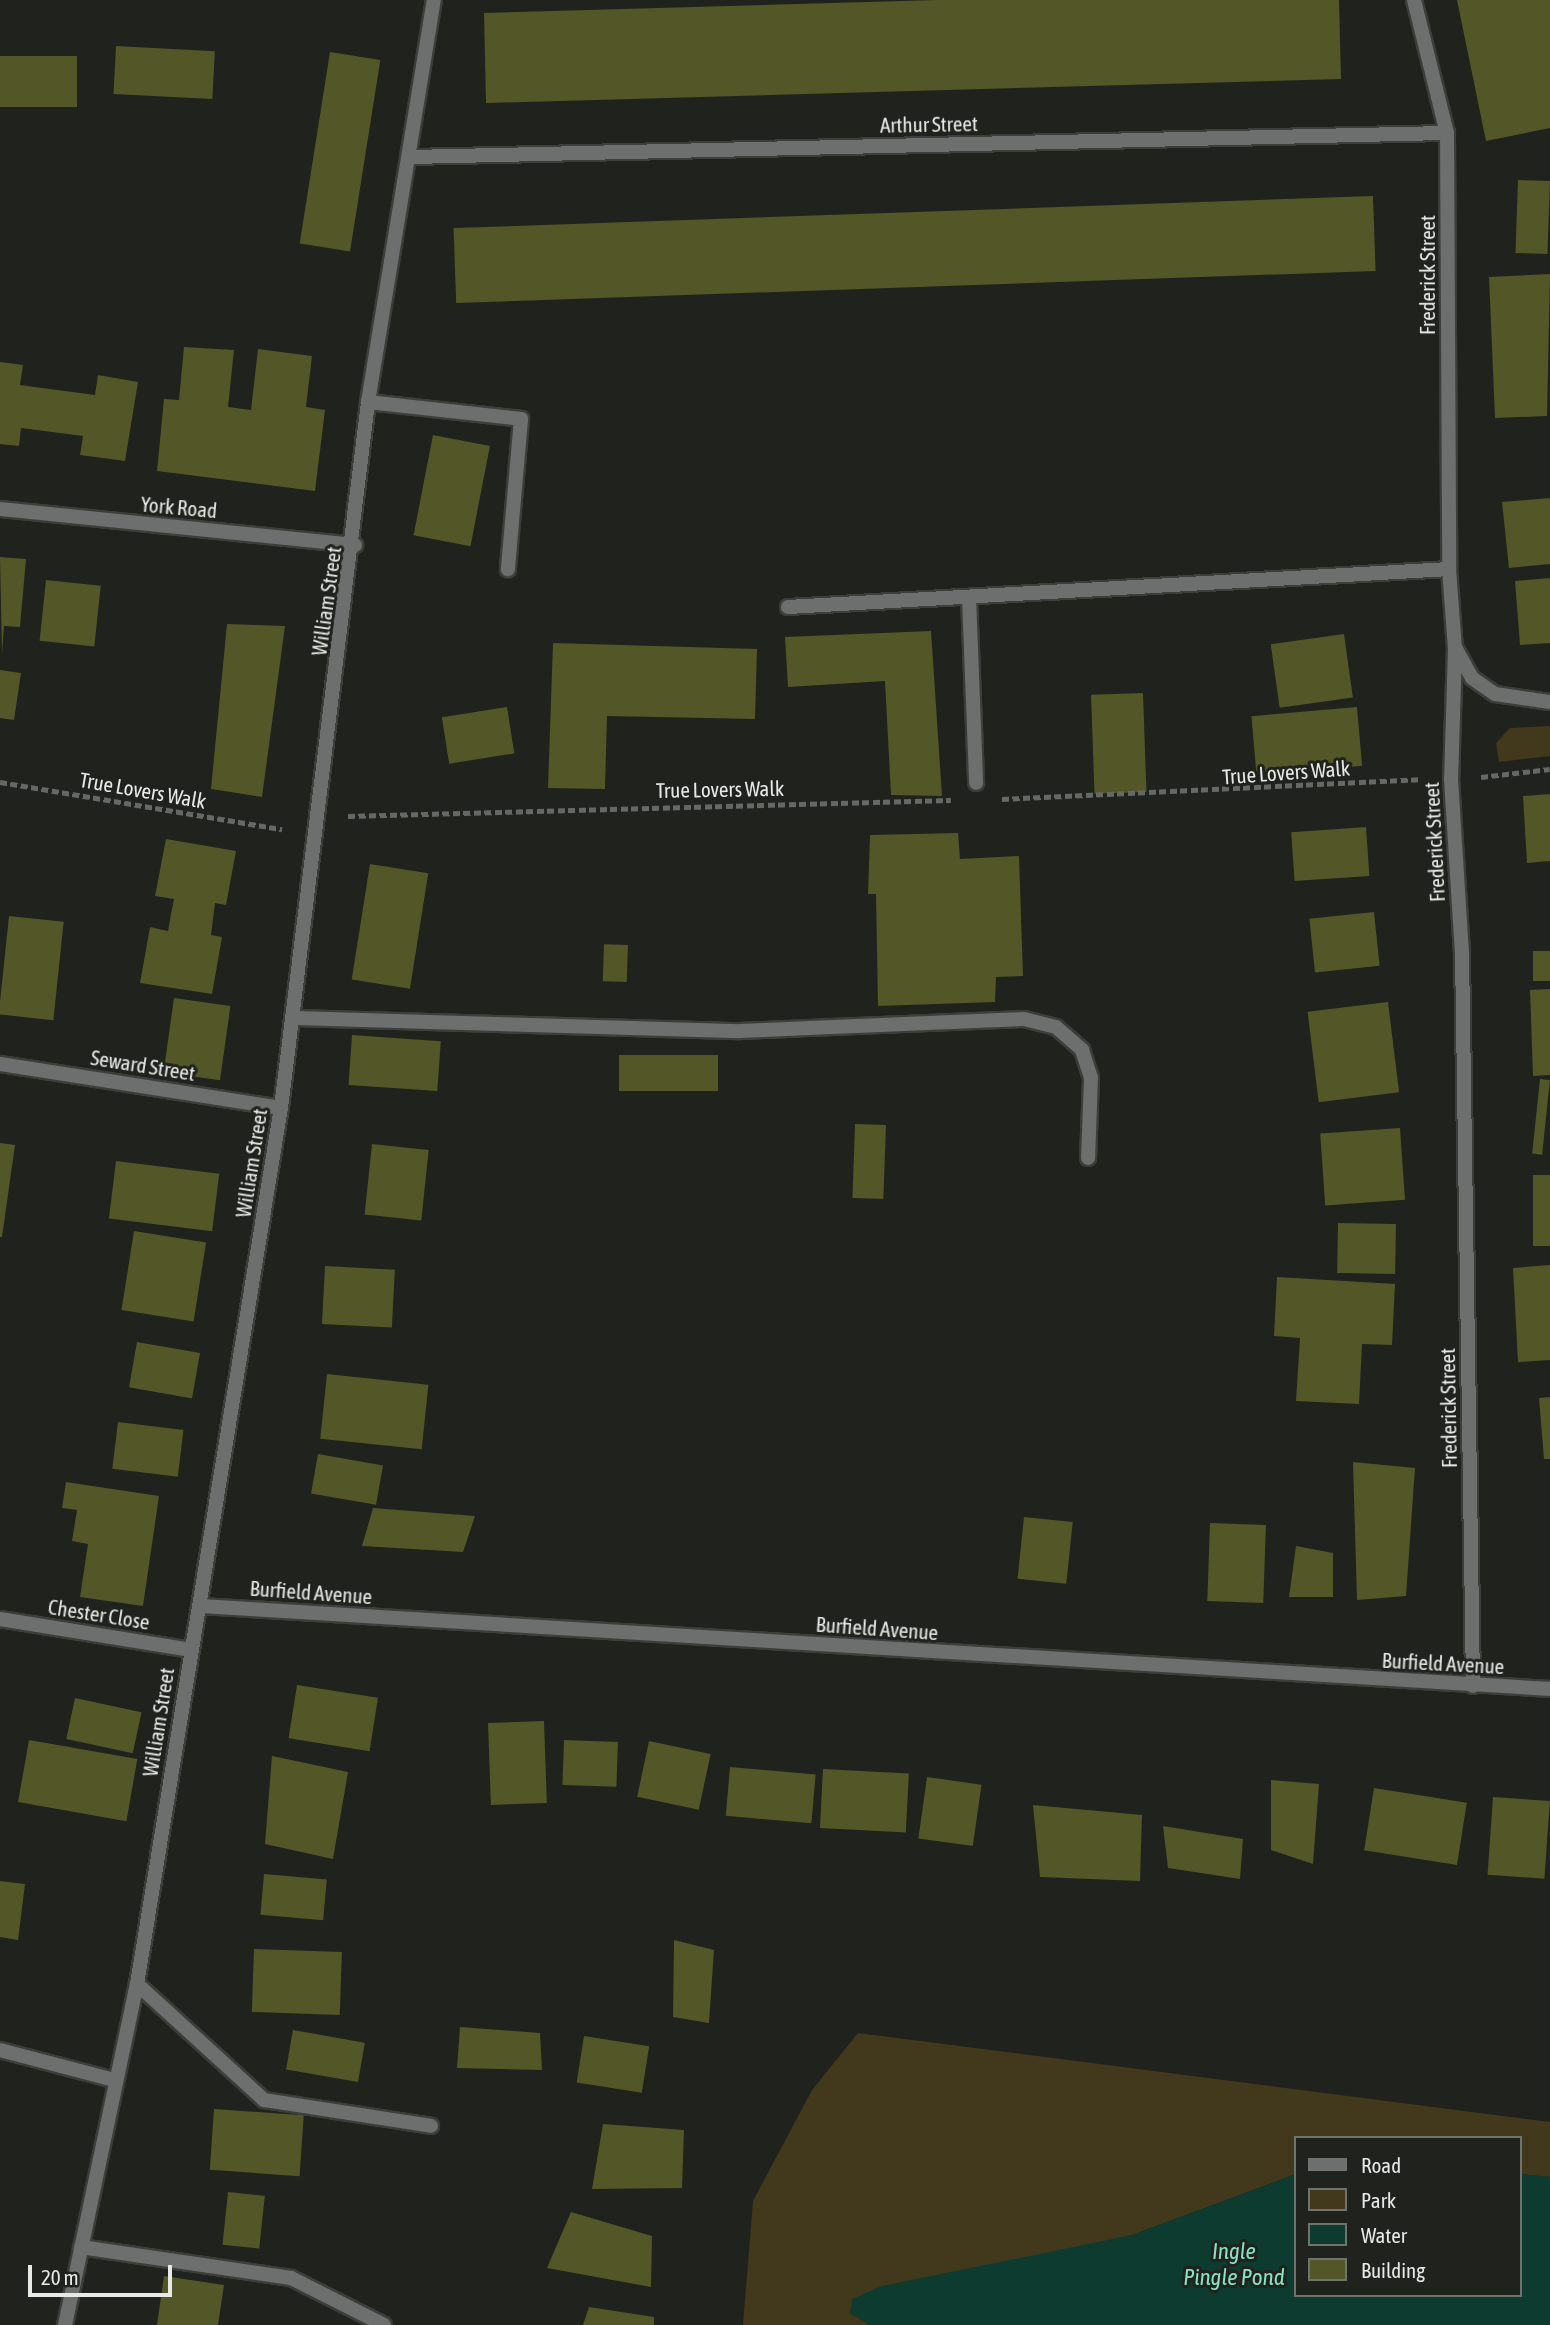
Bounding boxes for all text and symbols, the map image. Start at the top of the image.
street label: Arthur Street [880,111,978,137]
street label: Frederick Street [1414,215,1440,335]
street label: York Road [140,491,218,523]
street label: William Street [306,545,346,657]
street label: True Lovers Walk [1221,755,1351,789]
street label: True Lovers Walk [78,766,208,814]
street label: True Lovers Walk [656,775,784,803]
street label: Frederick Street [1418,781,1450,903]
street label: Seward Street [89,1044,197,1086]
street label: William Street [230,1107,272,1219]
street label: Frederick Street [1434,1348,1462,1468]
street label: Burfield Avenue [249,1575,373,1609]
street label: Chester Close [46,1594,152,1634]
street label: Burfield Avenue [815,1611,939,1645]
street label: Burfield Avenue [1381,1647,1505,1679]
street label: William Street [137,1666,179,1778]
legend [1294,2136,1522,2297]
text: Road [1361,2153,1401,2177]
text: Park [1361,2188,1396,2212]
text: Water [1361,2223,1407,2247]
water label: Ingle Pingle Pond [1183,2237,1285,2291]
scale bar [32,2252,175,2296]
text: Building [1361,2258,1425,2282]
text: 20 m [41,2265,79,2289]

